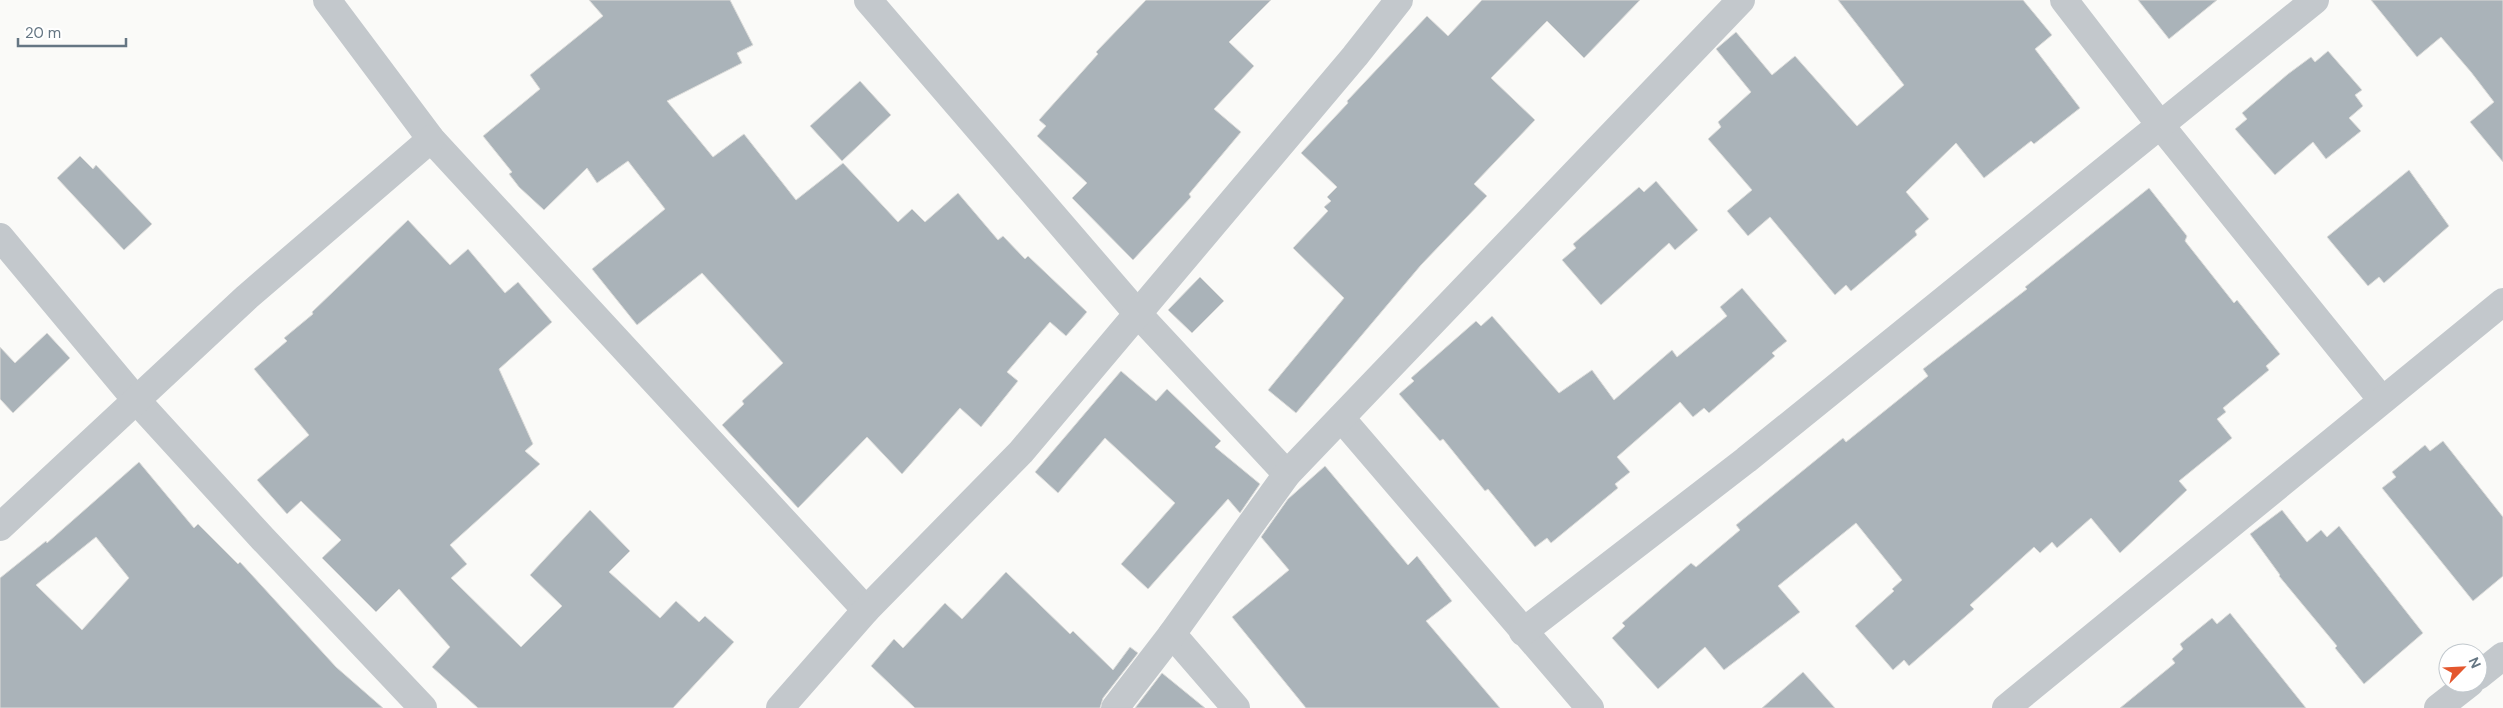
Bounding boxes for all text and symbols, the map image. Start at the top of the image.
scale bar [18,15,125,47]
text: 20 m [25,23,61,43]
north arrow [2438,643,2488,693]
text: N [2465,654,2485,671]

